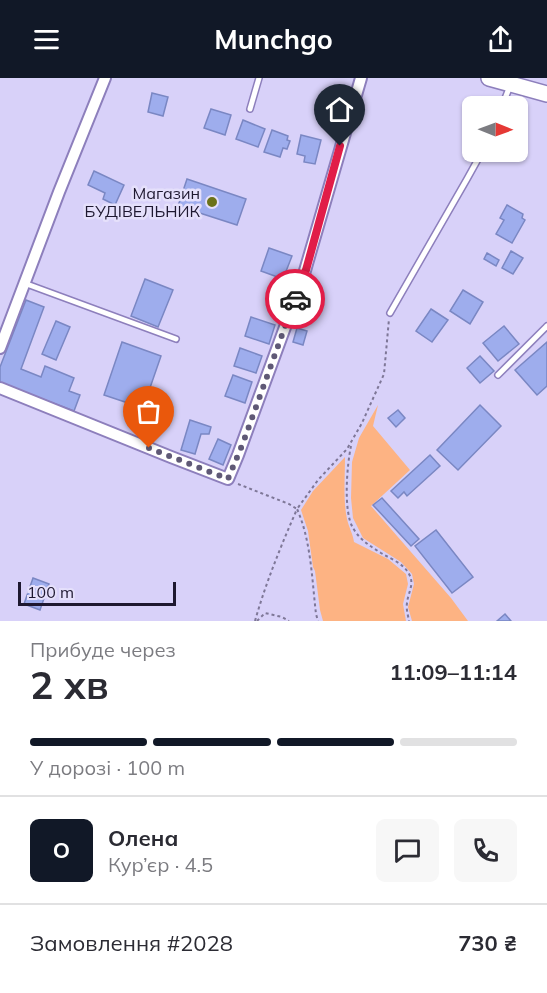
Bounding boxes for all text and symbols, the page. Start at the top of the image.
text: Munchgo [214,22,333,56]
icon: menu [30,23,63,56]
icon: share [484,23,517,56]
pin [314,84,365,146]
icon: home [323,93,356,126]
north arrow [462,96,528,162]
map controls [462,96,528,162]
place label: Магазин БУДІВЕЛЬНИК [85,183,200,221]
marker: Магазин БУДІВЕЛЬНИК [205,195,219,209]
courier [265,269,325,329]
icon: car [279,283,312,316]
pin [123,386,174,448]
icon: bag [132,395,165,428]
scale bar [18,579,176,606]
text: 100 m [27,582,74,602]
text: Прибуде через [30,637,176,662]
text: 11:09–11:14 [389,658,517,686]
text: 2 хв [30,660,109,709]
text: У дорозі · 100 m [30,755,185,780]
button: chat [376,819,439,882]
button: phone [454,819,517,882]
text: Олена [108,824,178,852]
text: О [53,836,70,864]
text: Кур’єр · 4.5 [108,852,213,877]
text: Замовлення #2028 [30,929,233,957]
text: 730 ₴ [458,929,517,957]

